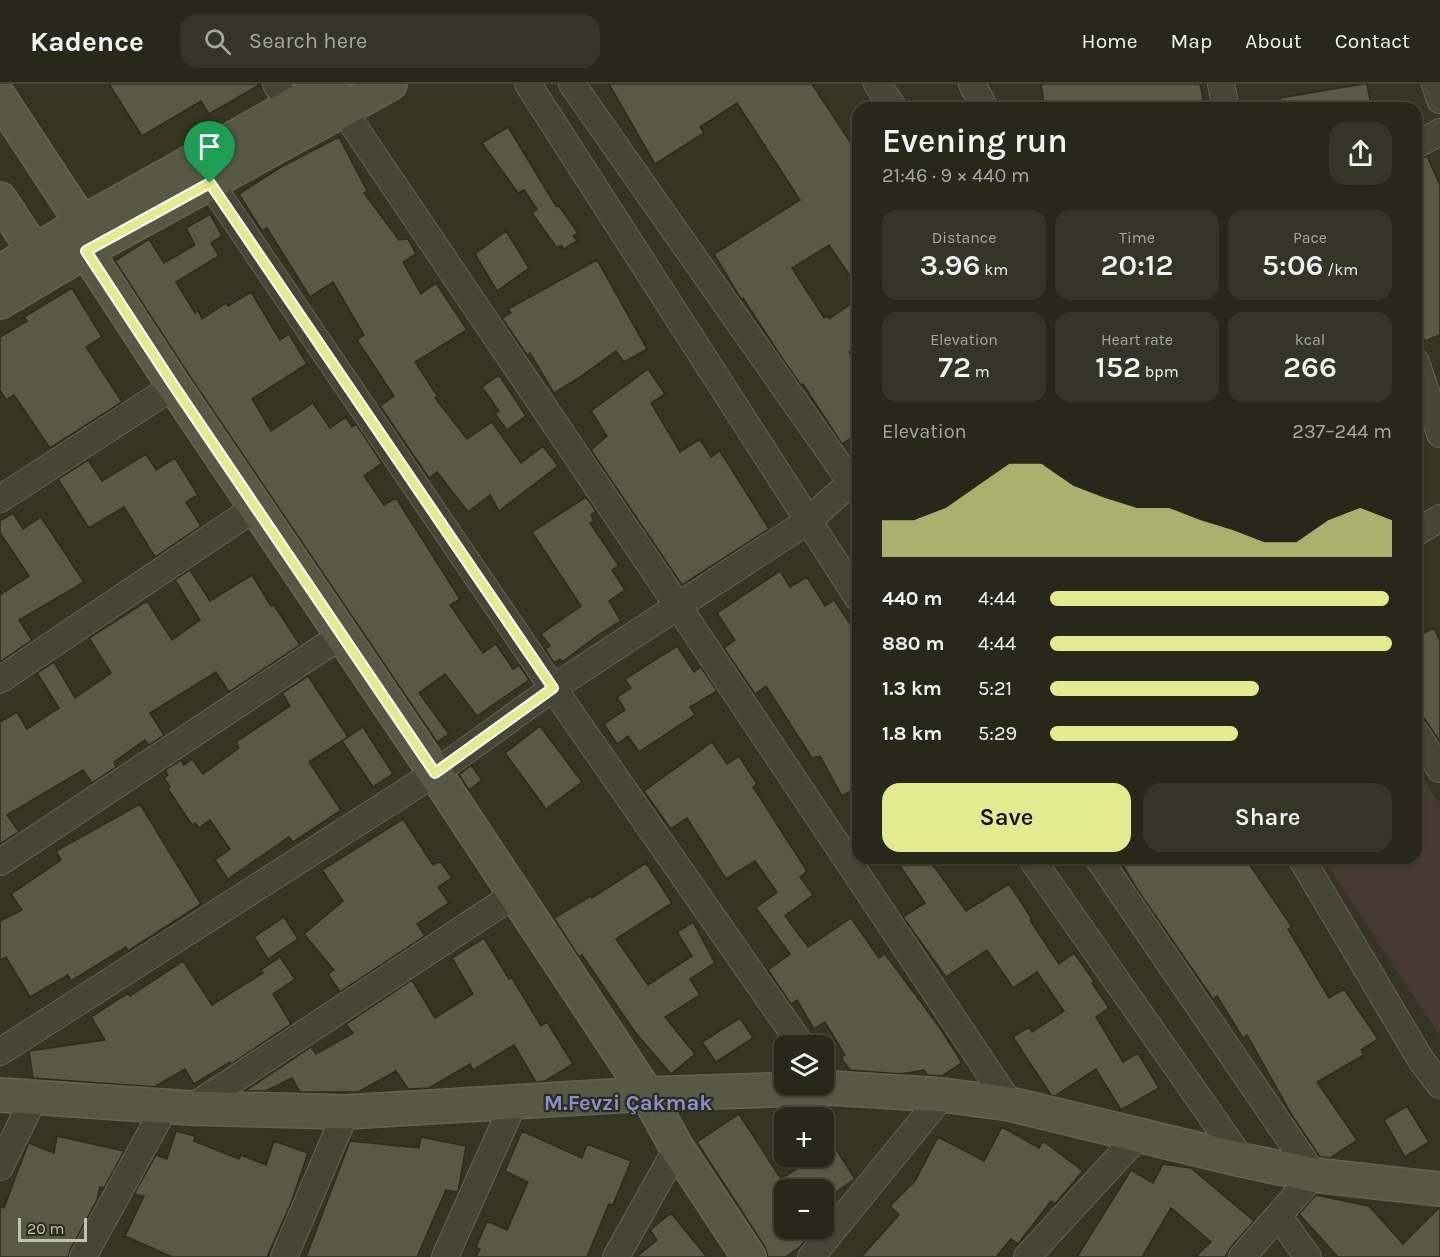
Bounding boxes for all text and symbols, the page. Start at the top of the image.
search box [180,14,600,68]
text: Kadence [30,25,144,58]
icon: search [201,25,234,58]
text: Search here [249,28,367,54]
text: Home [1082,29,1138,53]
text: Map [1171,29,1212,53]
text: About [1245,29,1302,53]
text: Contact [1335,29,1410,53]
pin [184,121,235,183]
text: Evening run [882,122,1068,160]
button: share [1329,122,1392,185]
icon: arrive [193,130,226,163]
text: 21:46 · 9 × 440 m [882,164,1030,187]
text: Distance [932,228,996,247]
text: Time [1119,228,1155,247]
text: Pace [1293,228,1327,247]
text: 3.96 [920,247,980,283]
text: 20:12 [1101,247,1173,283]
text: 5:06 [1262,247,1323,283]
text: km [980,260,1008,279]
text: /km [1323,260,1358,279]
text: Elevation [930,330,998,349]
text: Heart rate [1101,330,1173,349]
text: kcal [1295,330,1325,349]
text: 72 [938,349,971,385]
text: 152 [1095,349,1141,385]
text: 266 [1283,349,1337,385]
text: m [971,362,990,381]
text: bpm [1141,362,1179,381]
text: Elevation [882,420,967,443]
text: 237–244 m [1292,420,1392,443]
text: 440 m [882,587,943,610]
text: 4:44 [978,587,1016,610]
text: 880 m [882,632,945,655]
text: 4:44 [978,632,1016,655]
text: 1.3 km [882,677,942,700]
text: 5:21 [978,677,1012,700]
text: 1.8 km [882,722,942,745]
text: 5:29 [978,722,1017,745]
button: Save [882,783,1131,852]
button: Share [1143,783,1392,852]
map controls [774,1035,834,1239]
button: layers [774,1035,834,1095]
district label: M.Fevzi Çakmak [544,1090,712,1116]
button: + [774,1107,834,1167]
button: − [774,1179,834,1239]
scale bar [18,1215,87,1242]
text: 20 m [27,1219,65,1238]

